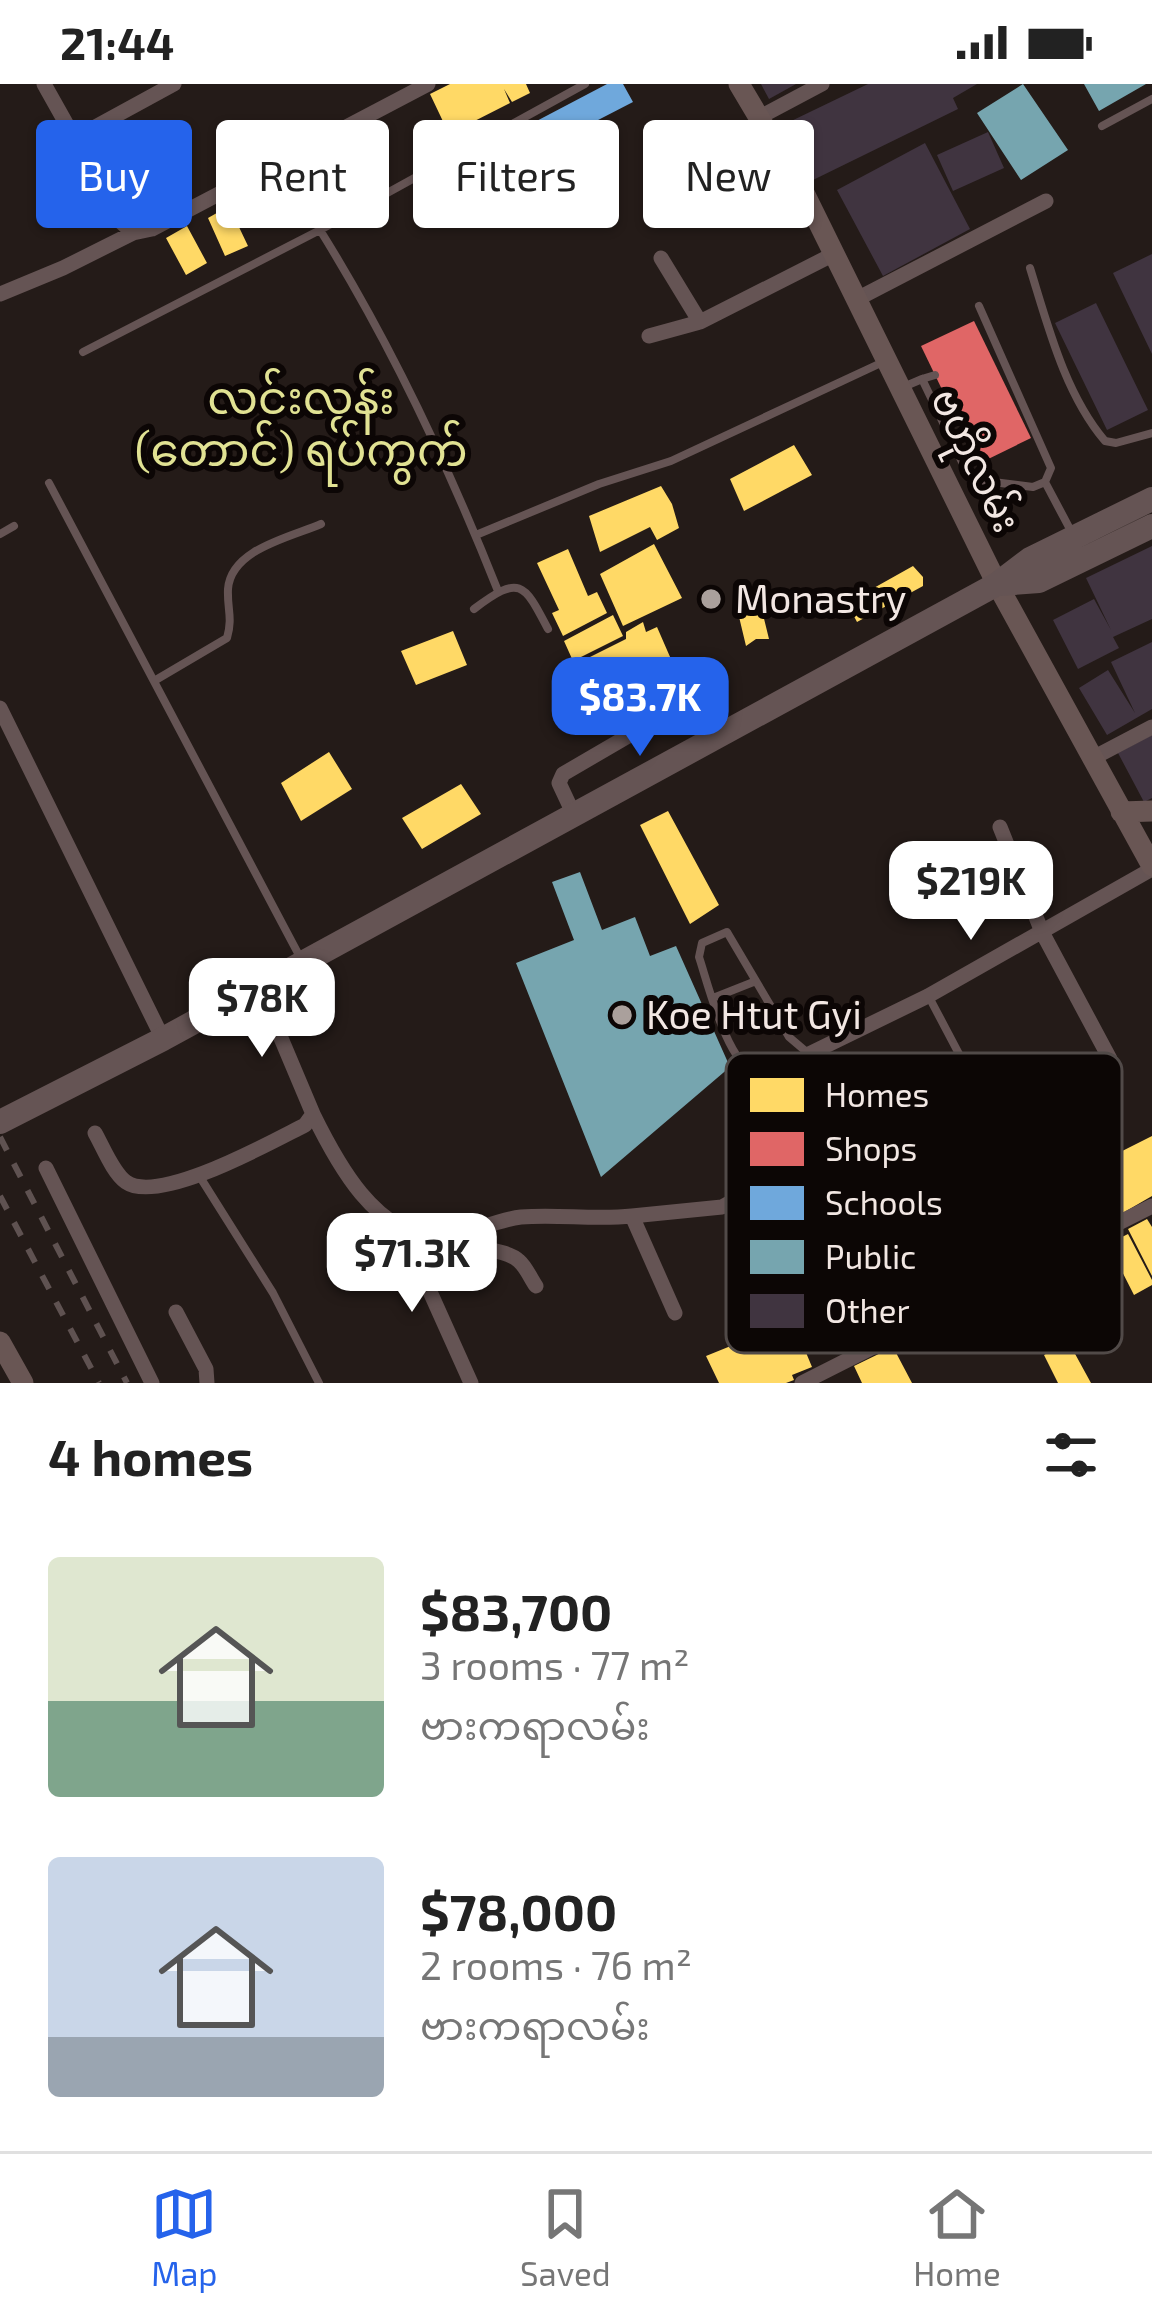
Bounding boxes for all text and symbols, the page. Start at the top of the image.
text: 21:44 [60,15,174,69]
chip: Buy [36,120,192,228]
chip: Rent [216,120,389,228]
chip: Filters [413,120,619,228]
chip: New [643,120,814,228]
district label: လင်းလွန်း (တောင်) ရပ်ကွက် [134,367,468,487]
street label: ဗဟိုလမ်း [913,380,1032,543]
place label: Monastry [735,574,906,621]
marker: Monastry [698,586,724,612]
pin: $83.7K [542,657,738,759]
text: $83.7K [579,672,701,719]
pin: $219K [887,841,1055,943]
text: $219K [916,856,1026,903]
pin: $78K [191,958,333,1060]
text: $78K [216,973,308,1020]
place label: Koe Htut Gyi [646,990,862,1037]
marker: Koe Htut Gyi [609,1002,635,1028]
legend [726,1053,1122,1353]
text: Homes [825,1074,929,1114]
text: Shops [825,1128,917,1168]
text: Schools [825,1182,943,1222]
pin: $71.3K [314,1213,510,1315]
text: $71.3K [354,1228,470,1275]
text: Public [825,1236,916,1276]
text: Other [825,1290,910,1330]
icon: filters [1038,1422,1104,1488]
text: 4 homes [48,1425,253,1486]
text: $83,700 [420,1580,612,1641]
icon: home [144,1605,288,1749]
text: 3 rooms · 77 m² [420,1641,689,1688]
text: ဗားကရာလမ်း [420,1701,650,1748]
text: $78,000 [420,1880,617,1941]
icon: home [144,1905,288,2049]
text: 2 rooms · 76 m² [420,1941,692,1988]
text: ဗားကရာလမ်း [420,2001,650,2048]
tab: Map [151,2181,218,2293]
tab: Saved [520,2181,611,2293]
tab: Home [913,2181,1001,2293]

